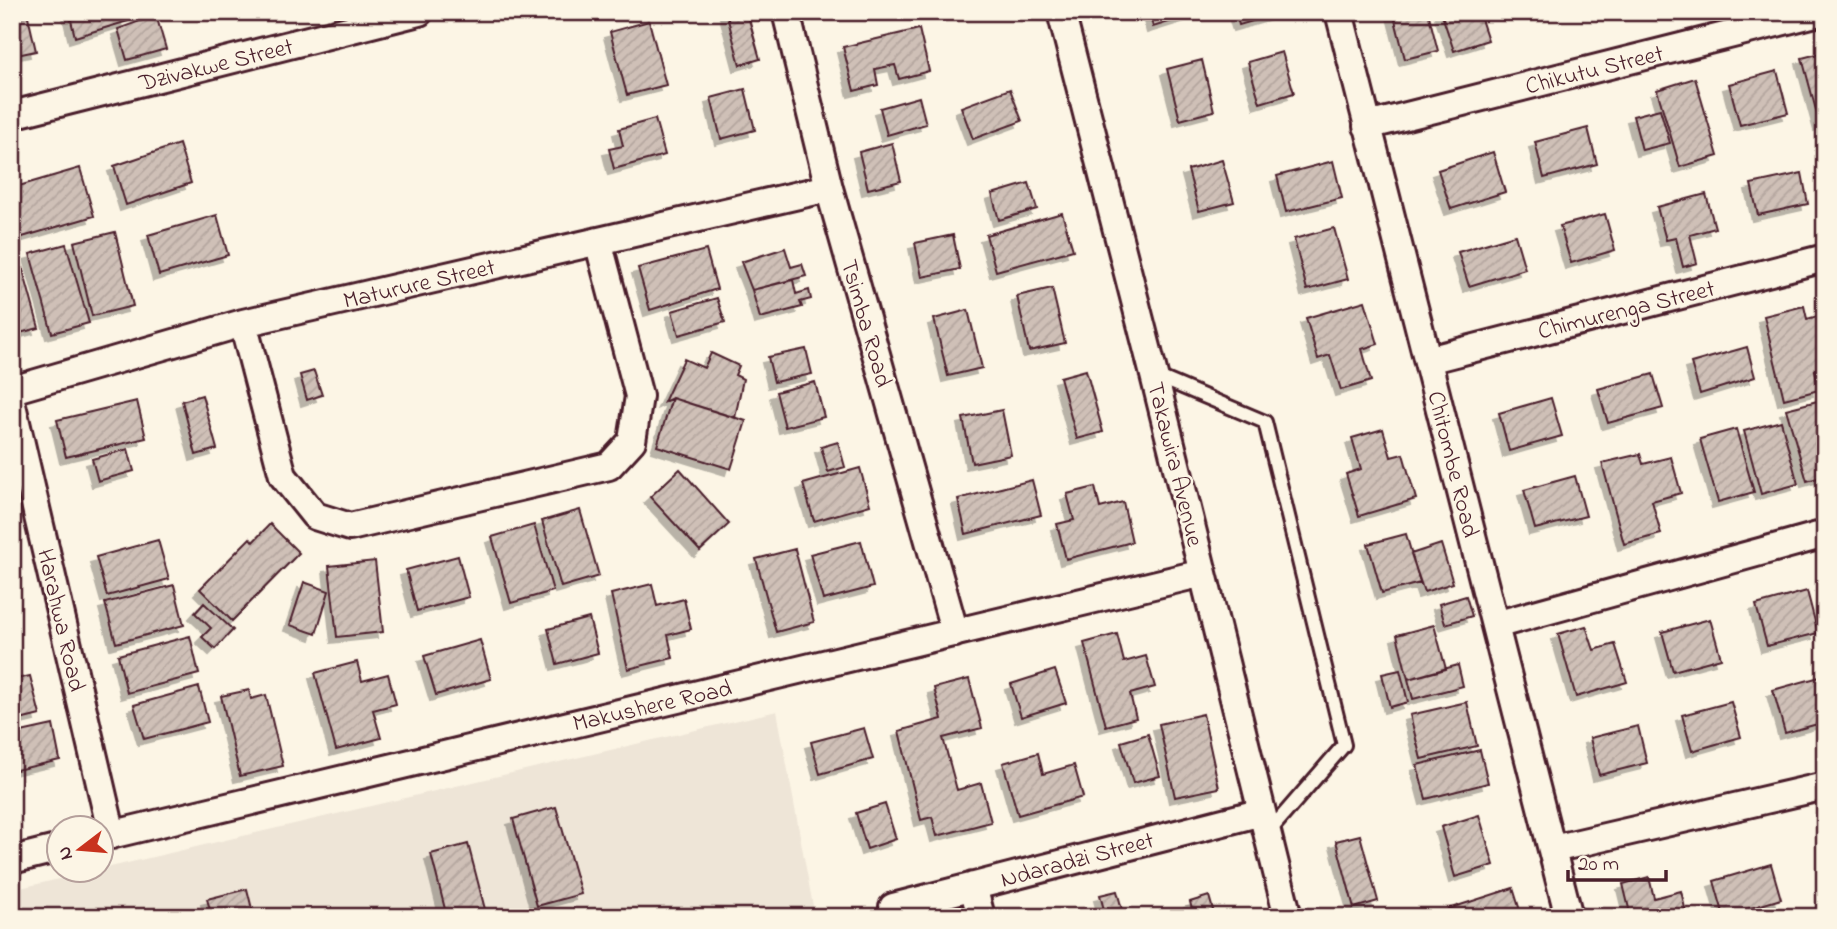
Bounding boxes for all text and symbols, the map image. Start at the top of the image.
street label: Dzivakwe Street [135,30,297,103]
street label: Chikutu Street [1522,37,1667,105]
street label: Maturure Street [340,251,499,320]
street label: Tsimba Road [830,256,900,392]
street label: Chimurenga Street [1534,272,1719,350]
street label: Takawira Avenue [1136,379,1211,551]
street label: Chitombe Road [1416,388,1487,542]
street label: Harahwa Road [26,546,93,696]
street label: Makushere Road [569,672,736,743]
north arrow [46,814,116,884]
street label: Ndaradzi Street [997,824,1158,899]
scale bar [1568,838,1666,882]
text: N [51,843,81,863]
text: 20 m [1578,850,1619,880]

